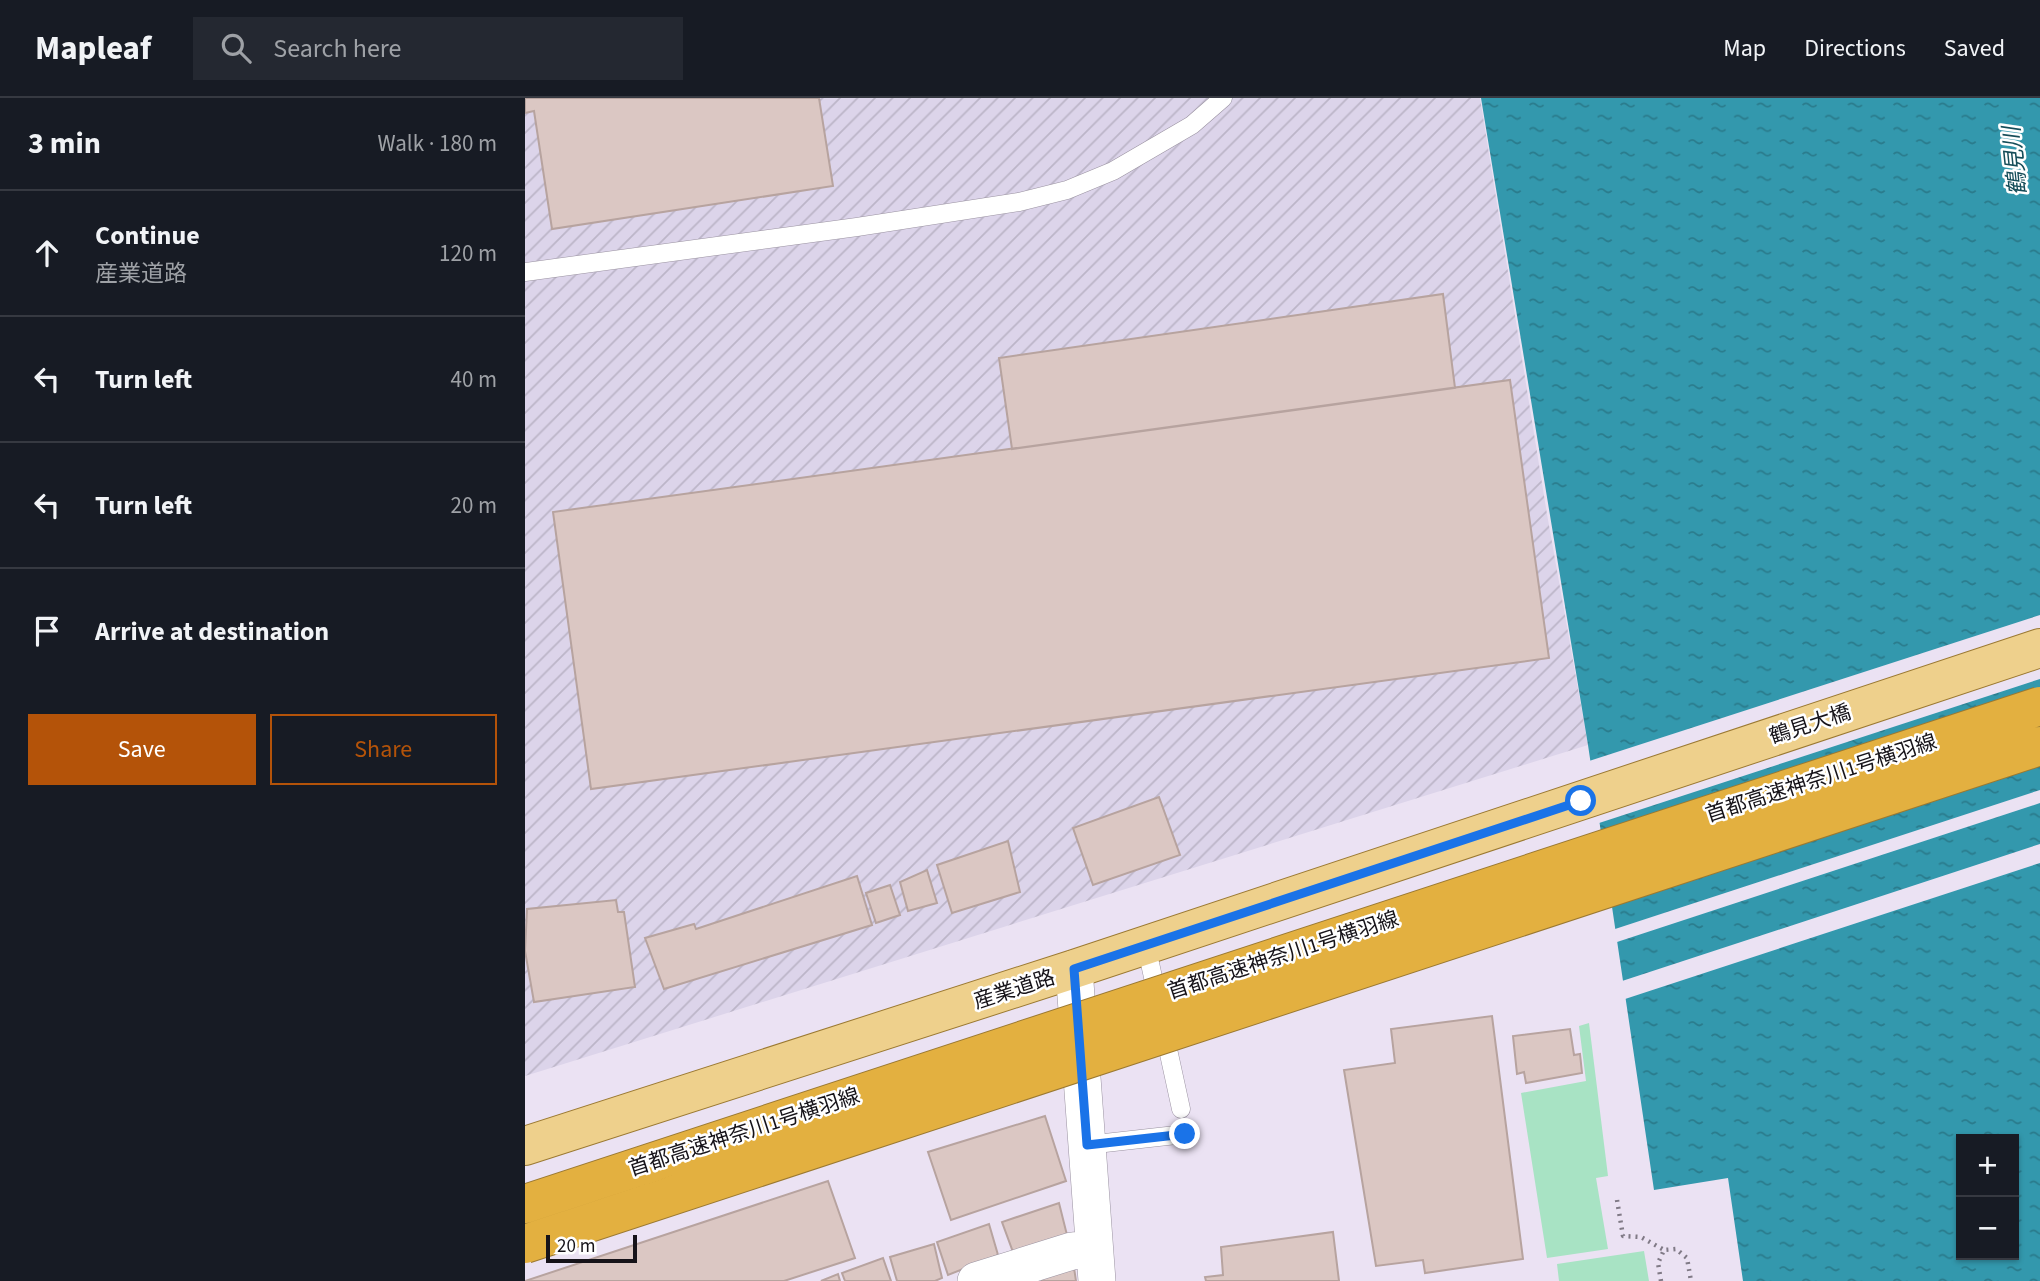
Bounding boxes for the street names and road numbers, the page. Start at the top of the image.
street label: 鶴見大橋 [1765,697,1855,751]
street label: 首都高速神奈川1号横羽線 [1702,726,1940,830]
street label: 首都高速神奈川1号横羽線 [1164,903,1402,1007]
street label: 産業道路 [969,962,1059,1016]
street label: 首都高速神奈川1号横羽線 [625,1080,863,1184]

